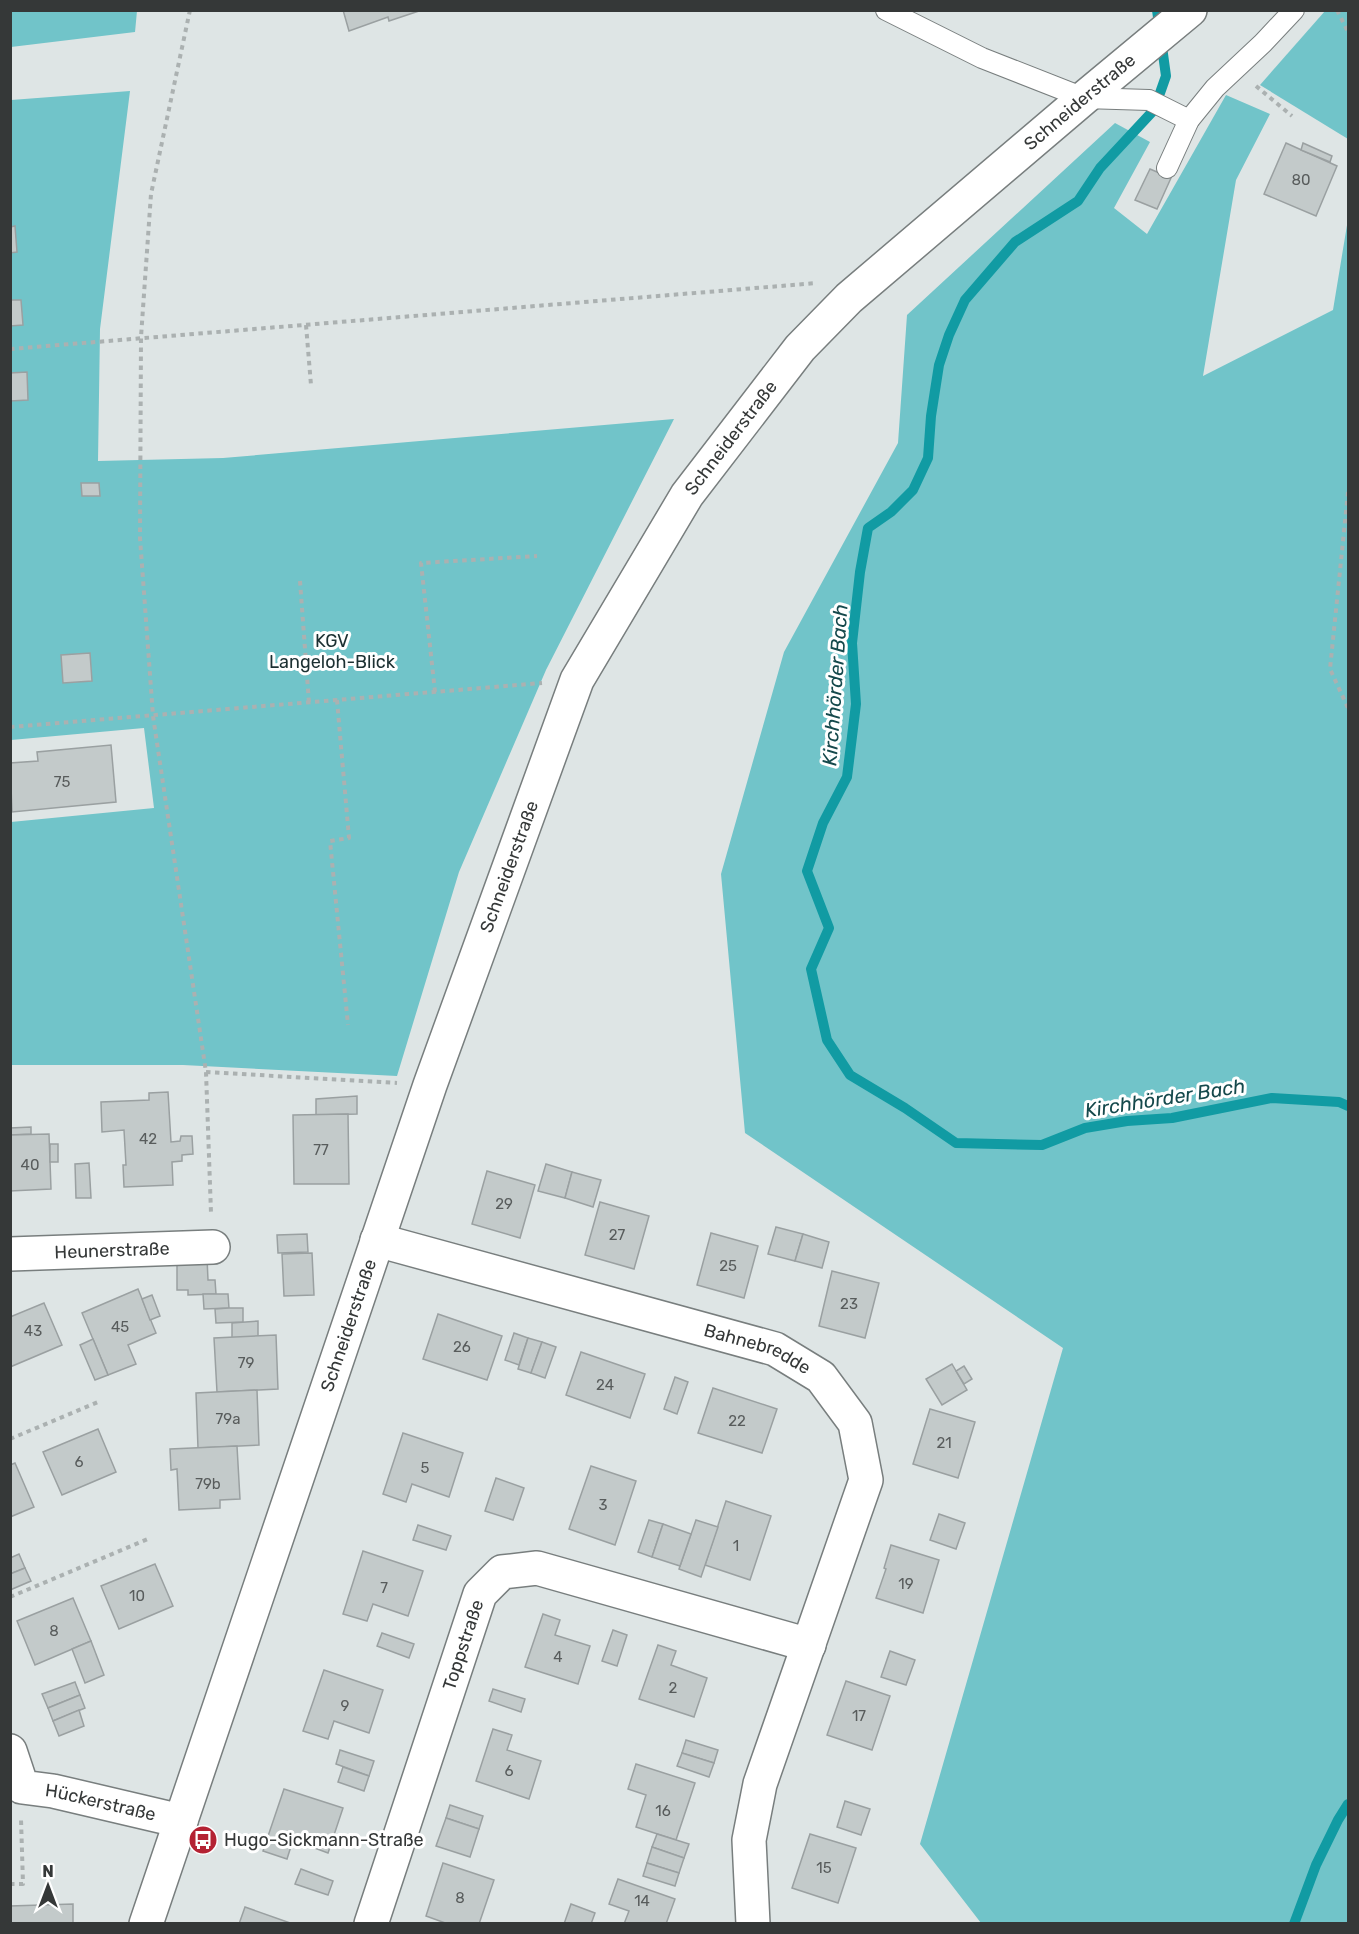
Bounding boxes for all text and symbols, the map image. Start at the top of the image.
street label: Schneiderstraße [1020,49,1140,155]
house number: 80 [1291,171,1311,189]
street label: Schneiderstraße [680,376,782,499]
water label: Kirchhörder Bach [817,603,853,767]
park label: KGV Langeloh-Blick [269,630,396,673]
house number: 75 [54,773,70,791]
street label: Schneiderstraße [475,798,543,936]
water label: Kirchhörder Bach [1083,1073,1247,1123]
house number: 42 [139,1130,157,1148]
house number: 77 [313,1141,329,1159]
house number: 40 [21,1156,39,1174]
house number: 29 [495,1195,513,1213]
house number: 27 [609,1226,626,1244]
street label: Heunerstraße [54,1238,170,1263]
street label: Schneiderstraße [316,1256,381,1395]
house number: 25 [719,1257,737,1275]
house number: 23 [840,1295,858,1313]
house number: 45 [111,1318,129,1336]
street label: Bahnebredde [702,1319,815,1379]
house number: 43 [24,1322,42,1340]
house number: 26 [453,1338,471,1356]
house number: 79 [238,1354,254,1372]
house number: 24 [596,1376,614,1394]
house number: 79a [216,1410,240,1428]
house number: 22 [728,1412,746,1430]
house number: 21 [936,1434,952,1452]
house number: 6 [74,1453,84,1471]
house number: 5 [421,1459,430,1477]
house number: 79b [195,1475,221,1493]
house number: 3 [598,1496,608,1514]
house number: 1 [733,1537,739,1555]
house number: 19 [898,1575,914,1593]
house number: 7 [380,1579,388,1597]
house number: 10 [129,1587,145,1605]
street label: Toppstraße [438,1597,488,1693]
house number: 8 [49,1622,59,1640]
house number: 4 [553,1648,563,1666]
house number: 2 [669,1679,678,1697]
house number: 9 [341,1697,350,1715]
house number: 17 [852,1707,866,1725]
house number: 6 [504,1762,514,1780]
street label: Hückerstraße [44,1779,158,1826]
house number: 16 [655,1802,671,1820]
bus stop icon: Hugo-Sickmann-Straße [187,1824,219,1856]
place label: Hugo-Sickmann-Straße [224,1829,424,1851]
north arrow [18,1856,78,1916]
house number: 15 [816,1859,832,1877]
text: N [42,1862,54,1881]
house number: 8 [455,1889,465,1907]
house number: 14 [634,1892,650,1910]

